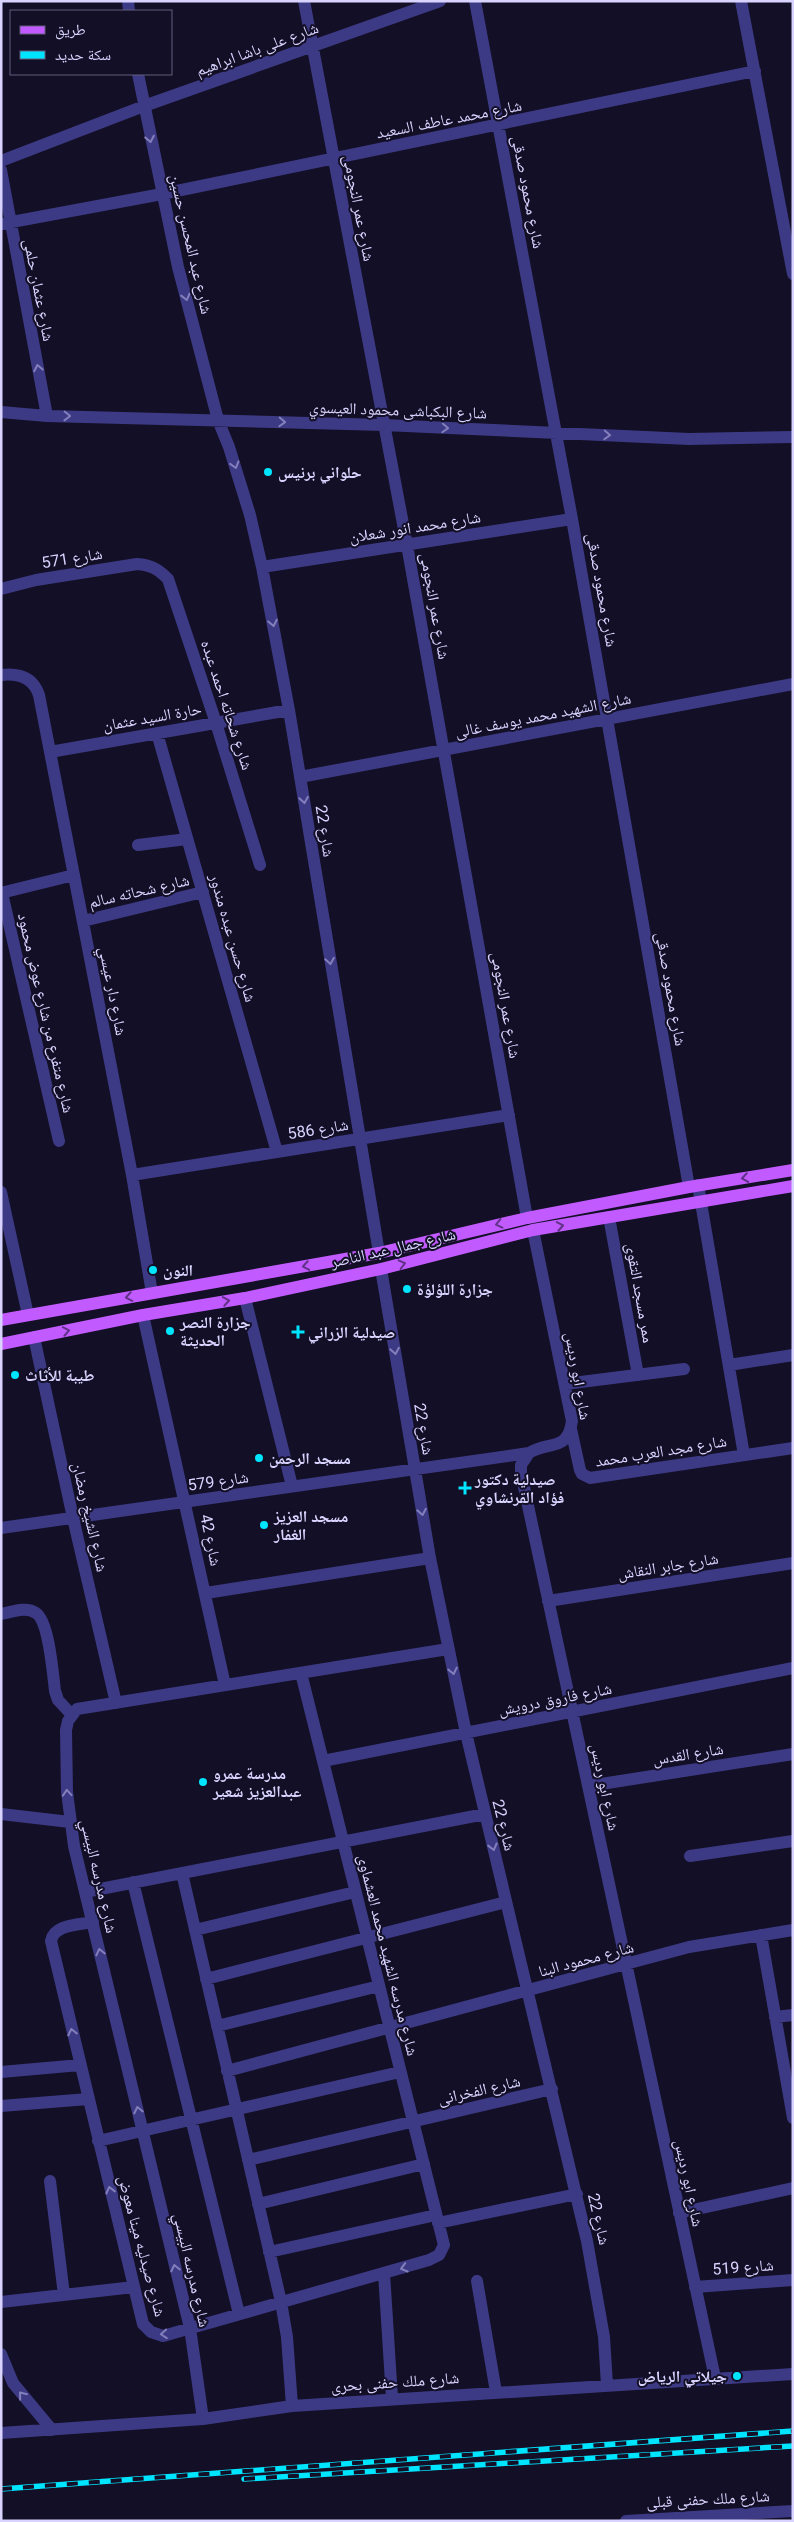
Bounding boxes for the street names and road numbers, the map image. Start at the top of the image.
street label: شارع على باشا ابراهيم [193,18,321,81]
street label: شارع محمد عاطف السعيد [375,96,524,143]
street label: شارع محمود صدقى [507,134,548,250]
street label: شارع عمر النجومى [338,153,379,263]
street label: شارع عبد المحسن حسين [165,172,216,316]
street label: شارع عثمان حلمى [19,237,58,343]
street label: شارع البكباشى محمود العيسوي [309,397,487,426]
street label: شارع محمد انور شعلان [348,507,482,548]
street label: شارع محمود صدقى [582,532,621,648]
street label: شارع 571 [40,544,104,573]
street label: شارع عمر النجومى [415,551,454,661]
street label: شارع شحاته احمد عبده [196,638,257,773]
street label: شارع الشهيد محمد يوسف غالى [453,689,633,742]
street label: حارة السيد عثمان [101,699,203,736]
street label: شارع 22 [311,804,338,859]
street label: شارع شحاته سالم [87,870,191,913]
street label: شارع حسن عبده مندور [204,871,260,1005]
street label: شارع متفرع من شارع عوض محمود [13,911,78,1115]
street label: شارع محمود صدقى [651,931,690,1047]
street label: شارع دار عيسي [92,945,131,1038]
street label: شارع عمر النجومى [486,950,525,1060]
street label: شارع 586 [286,1115,350,1144]
street label: شارع جمال عبد الناصر [328,1224,458,1273]
street label: ممر مسجد التقوى [621,1242,658,1345]
street label: شارع ابو رديس [560,1331,595,1421]
street label: شارع 22 [409,1402,438,1457]
street label: شارع مجد العرب محمد [594,1431,728,1472]
street label: شارع الشيخ رمضان [67,1460,112,1574]
street label: شارع 579 [186,1467,250,1496]
street label: شارع 42 [195,1512,226,1568]
street label: شارع جابر النقاش [616,1549,720,1584]
street label: شارع فاروق درويش [497,1679,614,1720]
street label: شارع القدس [651,1739,725,1770]
street label: شارع ابو رديس [586,1742,624,1833]
street label: شارع 22 [487,1797,520,1853]
street label: شارع مدرسه البيسي [74,1817,121,1936]
street label: شارع مدرسه الشهيد محمد العشماوى [353,1852,422,2058]
street label: شارع محمود البنا [536,1937,636,1982]
street label: شارع الفخرانى [436,2071,522,2110]
street label: شارع ابو رديس [670,2138,708,2229]
street label: شارع صيدليه مينا معوض [113,2173,170,2319]
street label: شارع 22 [583,2191,614,2247]
street label: شارع مدرسه البيسي [167,2211,214,2330]
street label: شارع 519 [712,2255,774,2280]
street label: شارع ملك حفنى بحرى [330,2368,460,2397]
street label: شارع ملك حفنى قبلى [646,2486,770,2513]

